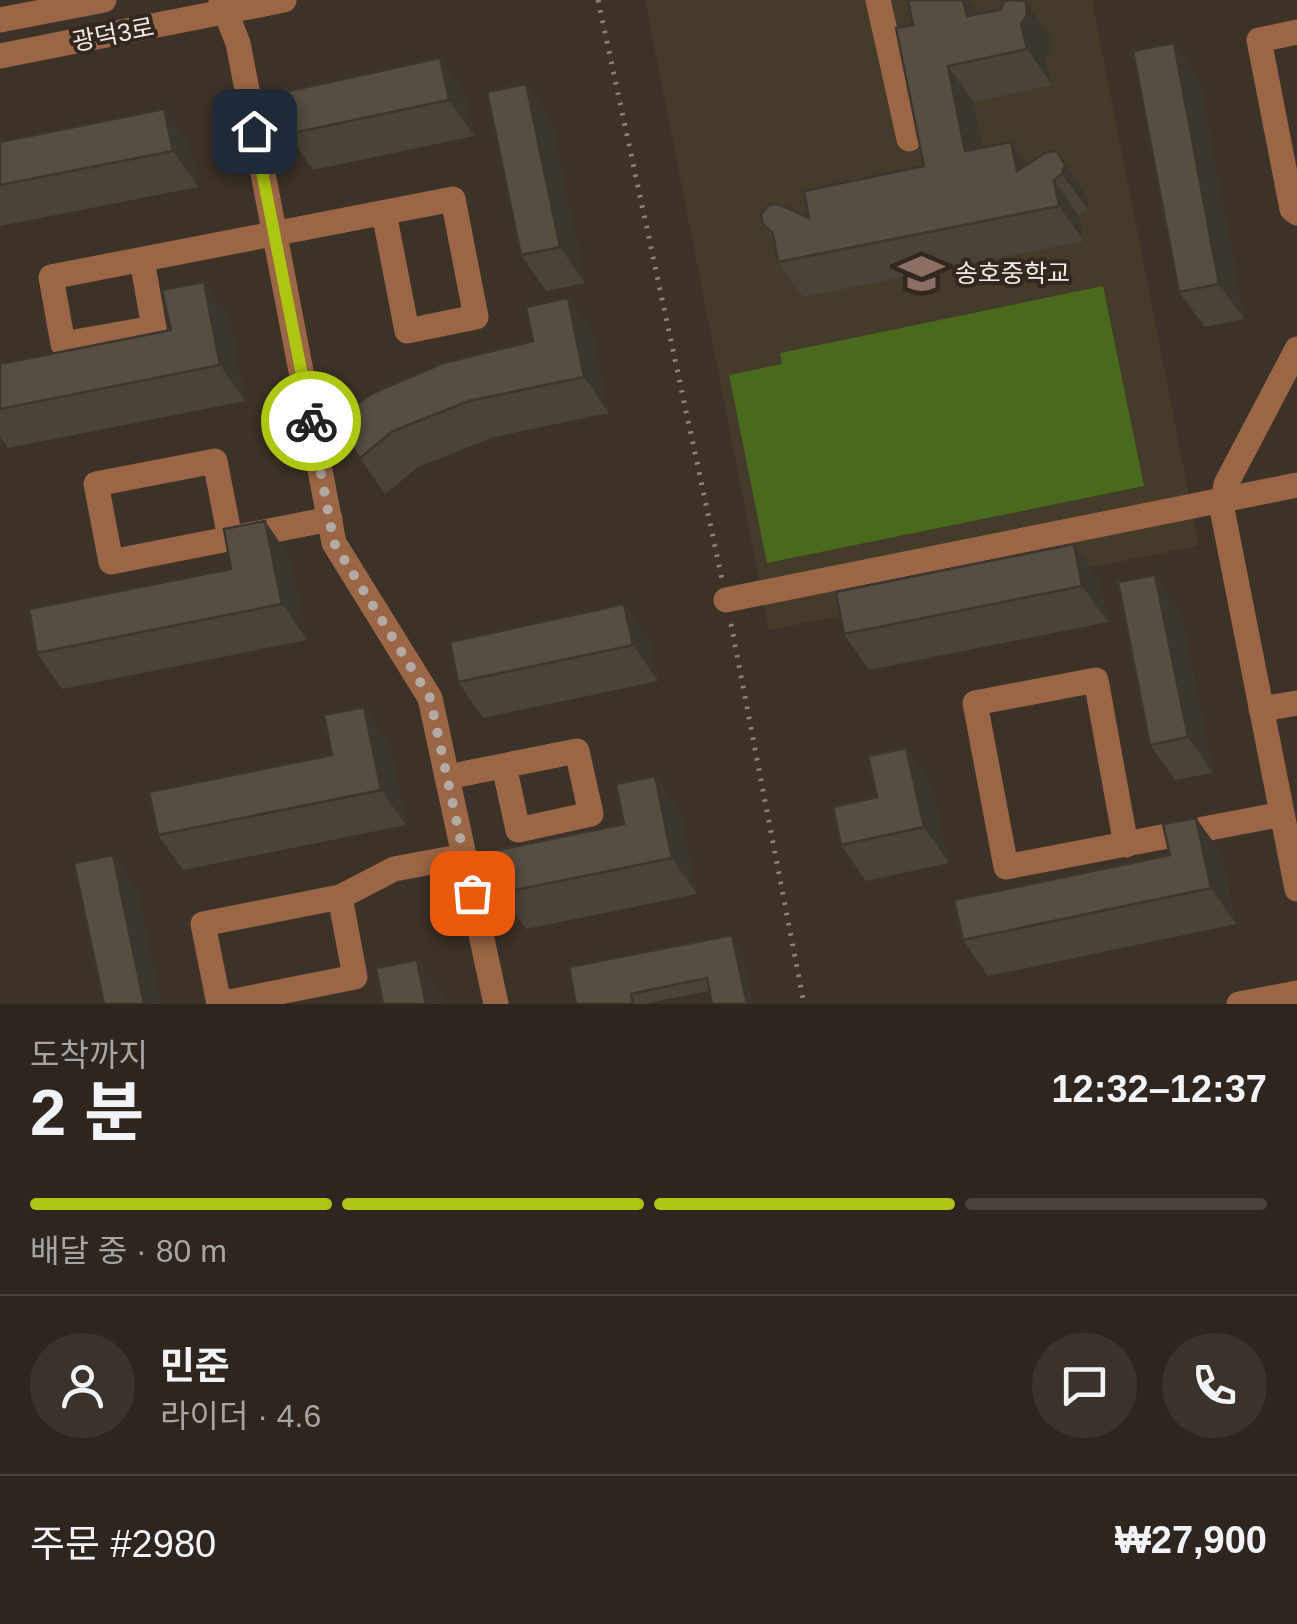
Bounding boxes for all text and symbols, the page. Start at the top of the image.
street label: 광덕3로 [70,12,156,56]
pin [212,89,297,174]
icon: home [227,104,282,159]
school or university icon: 송호중학교 [898,249,946,297]
place label: 송호중학교 [955,259,1070,287]
courier [261,371,361,471]
icon: bike [284,394,339,449]
pin [430,851,515,936]
icon: bag [445,866,500,921]
text: 도착까지 [30,1037,148,1073]
text: 12:32–12:37 [1051,1068,1267,1110]
text: 2 분 [30,1076,144,1149]
text: 배달 중 · 80 m [30,1233,227,1269]
button: person [30,1333,135,1438]
button: chat [1032,1333,1137,1438]
button: phone [1162,1333,1267,1438]
text: 민준 [160,1345,230,1387]
text: 라이더 · 4.6 [160,1398,321,1434]
text: ₩27,900 [1115,1519,1267,1561]
text: 주문 #2980 [30,1523,216,1565]

